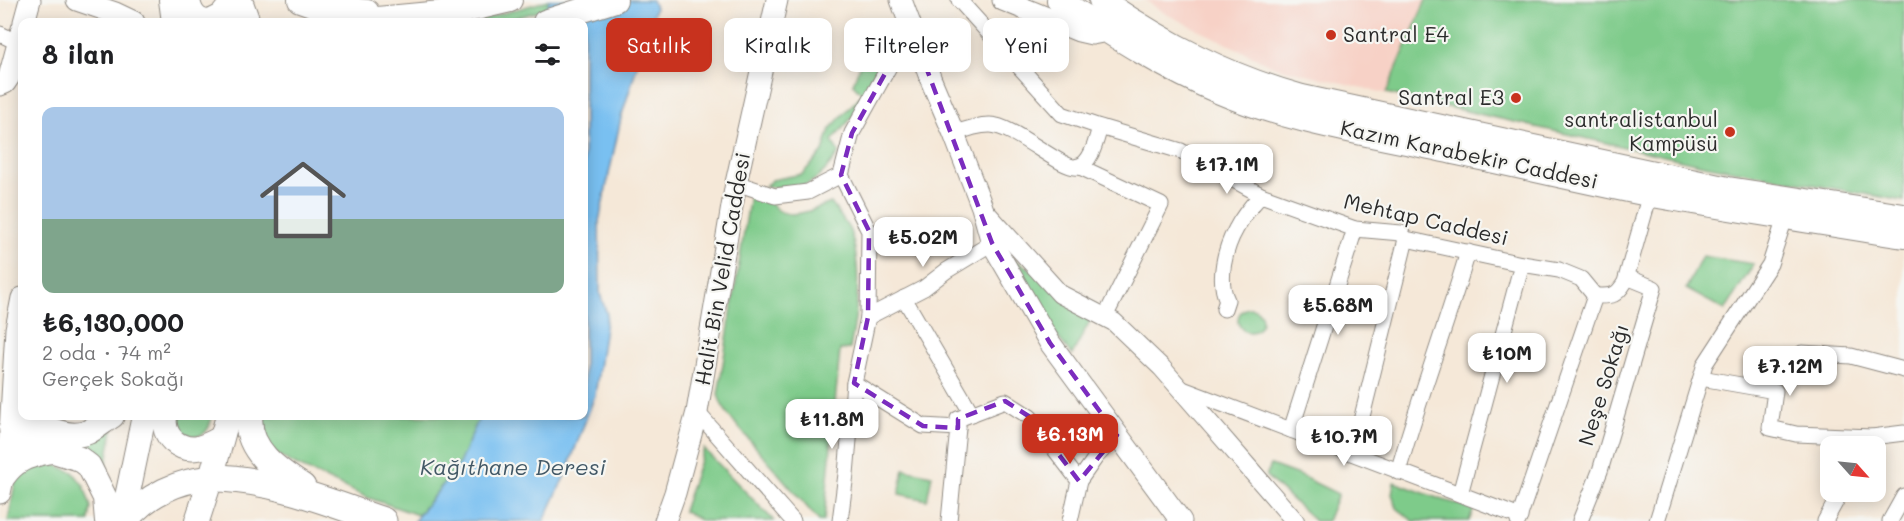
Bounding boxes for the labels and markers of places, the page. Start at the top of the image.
place label: Santral E4 [1343,20,1449,47]
marker: Santral E4 [1324,28,1338,42]
place label: Santral E3 [1398,83,1504,110]
marker: Santral E3 [1509,91,1523,105]
place label: santralistanbul Kampüsü [1564,105,1718,156]
marker: santralistanbul Kampüsü [1723,125,1737,139]
pin: ₺17.1M [1178,144,1276,195]
pin: ₺5.02M [874,217,972,268]
pin: ₺5.68M [1289,285,1387,336]
pin: ₺10M [1471,333,1543,384]
pin: ₺7.12M [1741,346,1839,397]
pin: ₺11.8M [783,399,881,450]
pin: ₺6.13M [1021,414,1119,465]
pin: ₺10.7M [1295,416,1393,467]

